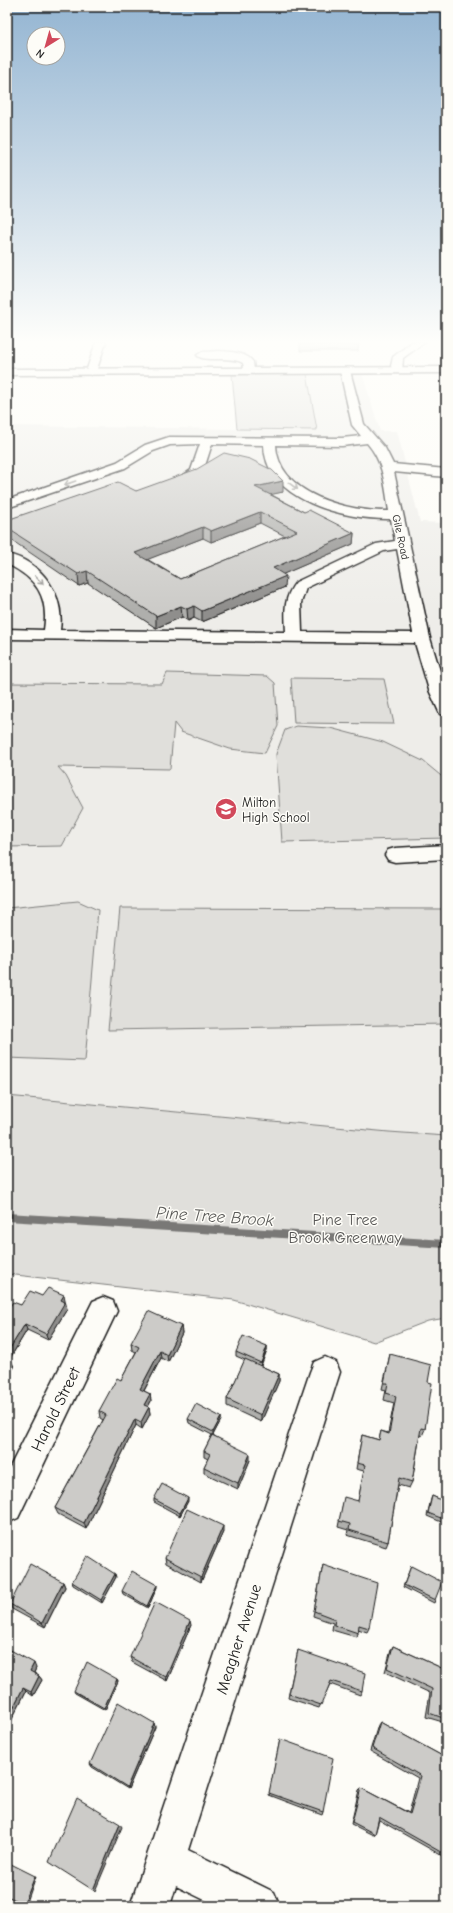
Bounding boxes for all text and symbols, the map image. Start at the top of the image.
north arrow [26,26,66,66]
text: N [34,46,47,61]
one-way arrow [63,480,76,487]
one-way arrow [287,482,298,490]
street label: Gile Road [389,513,412,561]
one-way arrow [34,575,44,585]
place label: Milton High School [242,795,310,825]
school or university icon: Milton High School [213,796,239,822]
water label: Pine Tree Brook [156,1203,275,1230]
park label: Pine Tree Brook Greenway [288,1211,402,1247]
street label: Harold Street [28,1364,84,1455]
street label: Meagher Avenue [213,1582,265,1697]

